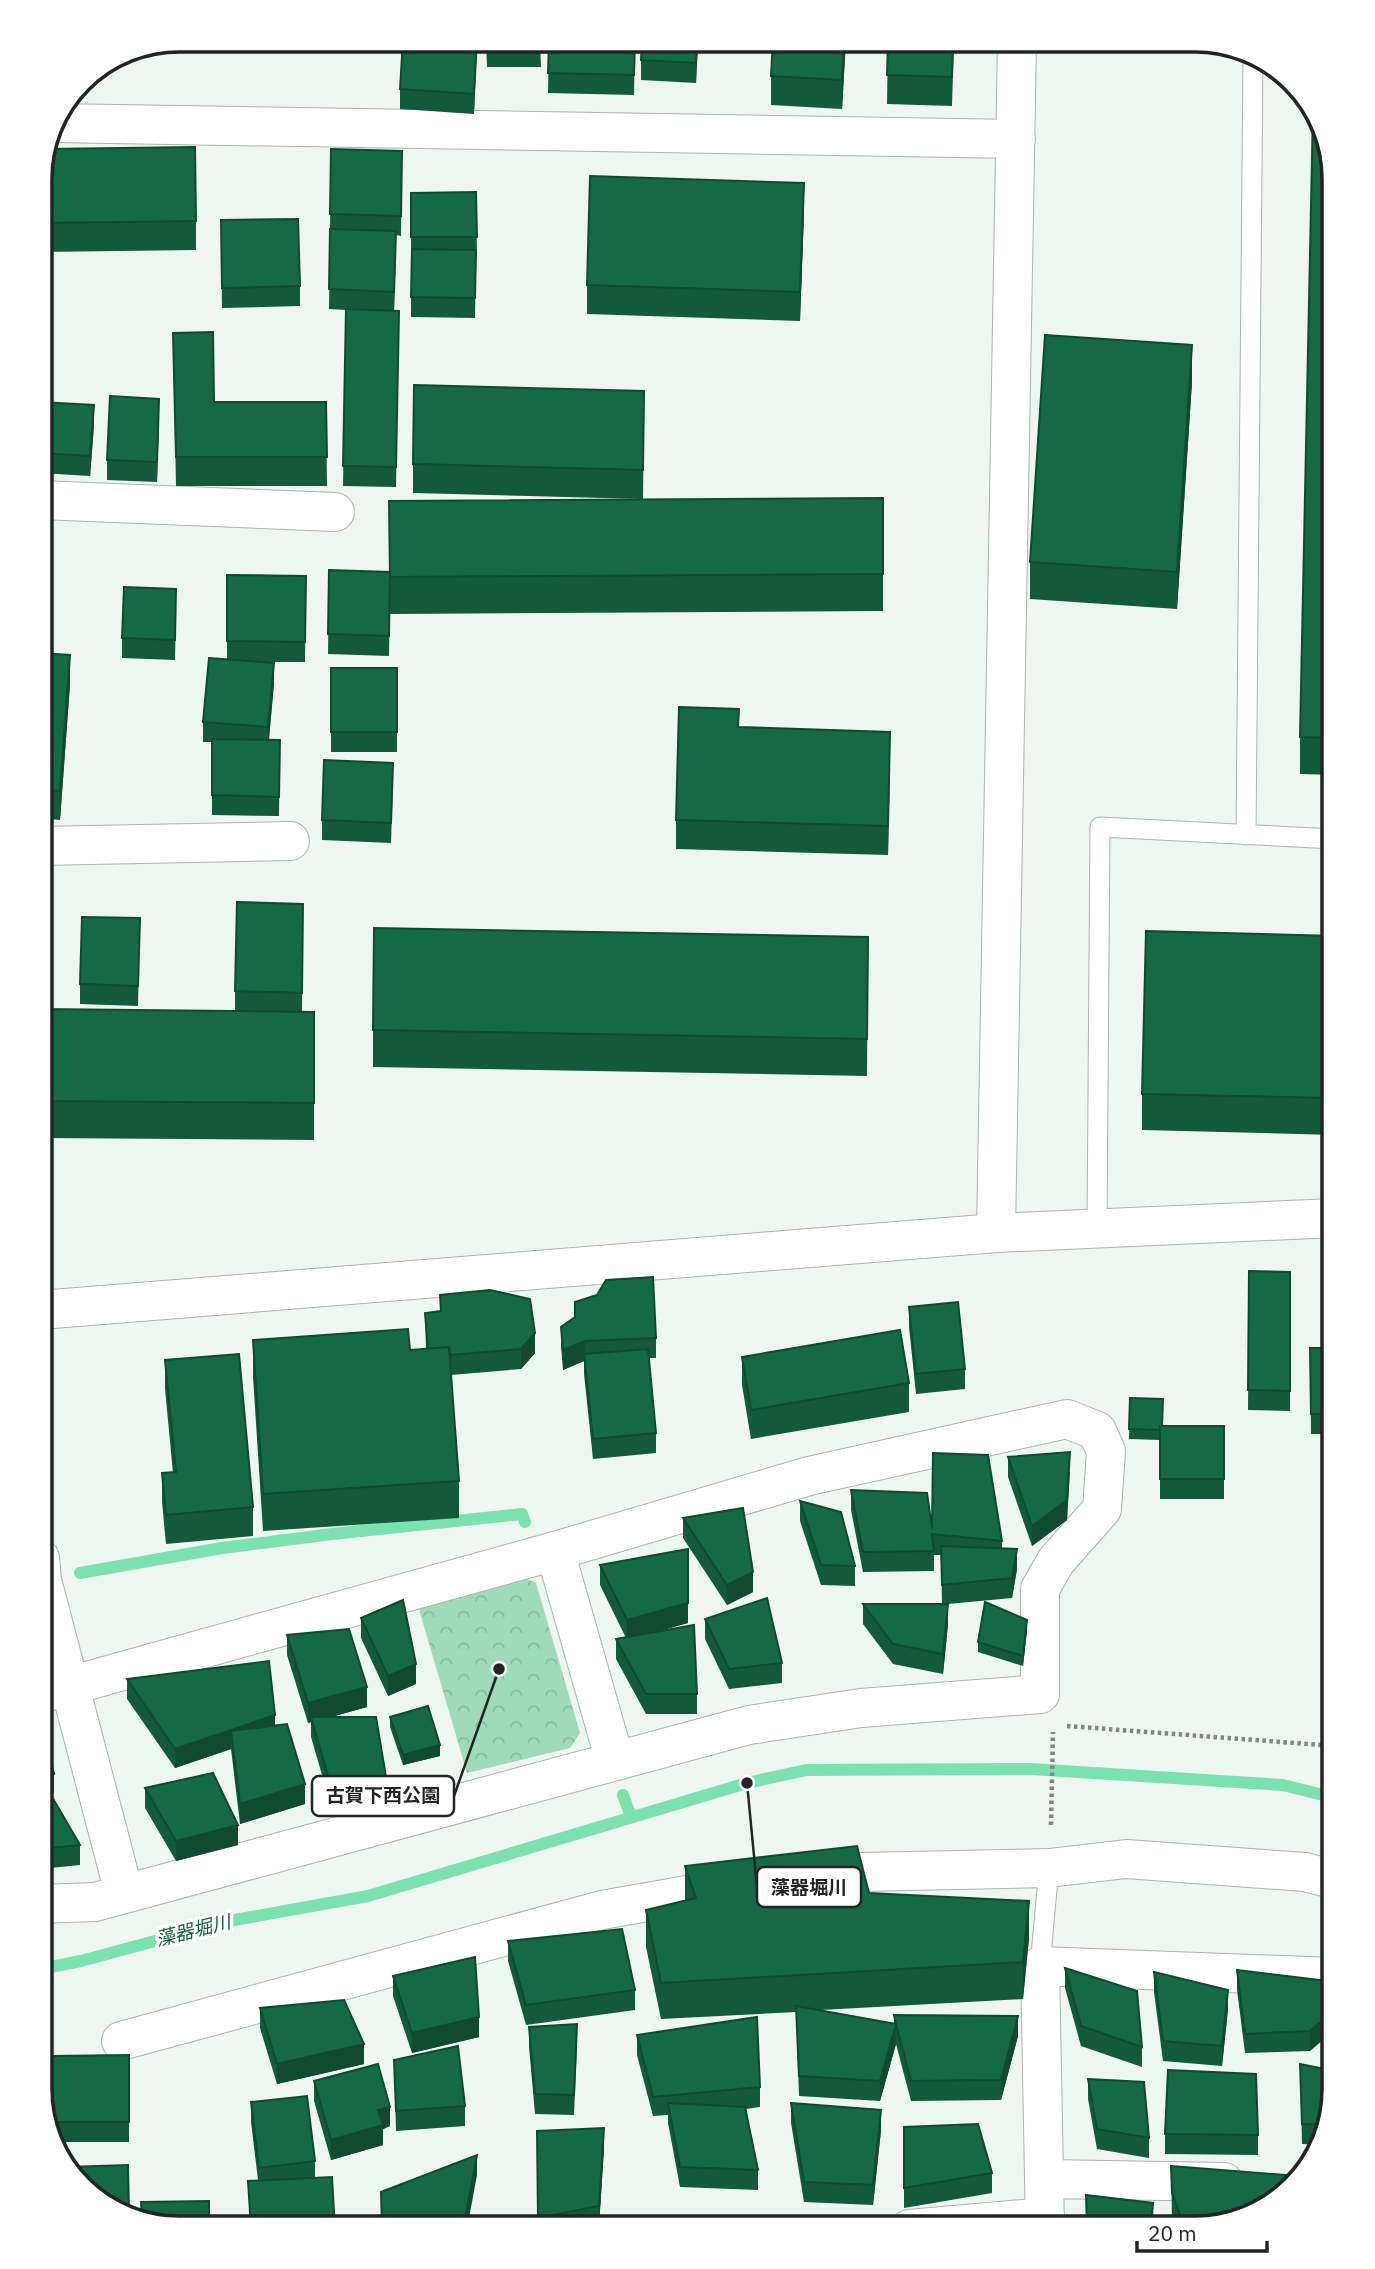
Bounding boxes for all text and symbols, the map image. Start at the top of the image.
callout: 古賀下西公園 [312,1776,454,1816]
text: 古賀下西公園 [326,1783,440,1807]
callout: 藻器堀川 [757,1867,861,1907]
text: 藻器堀川 [771,1875,847,1899]
water label: 藻器堀川 [153,1909,235,1951]
scale bar [1137,2210,1266,2254]
text: 20 m [1148,2219,1197,2247]

